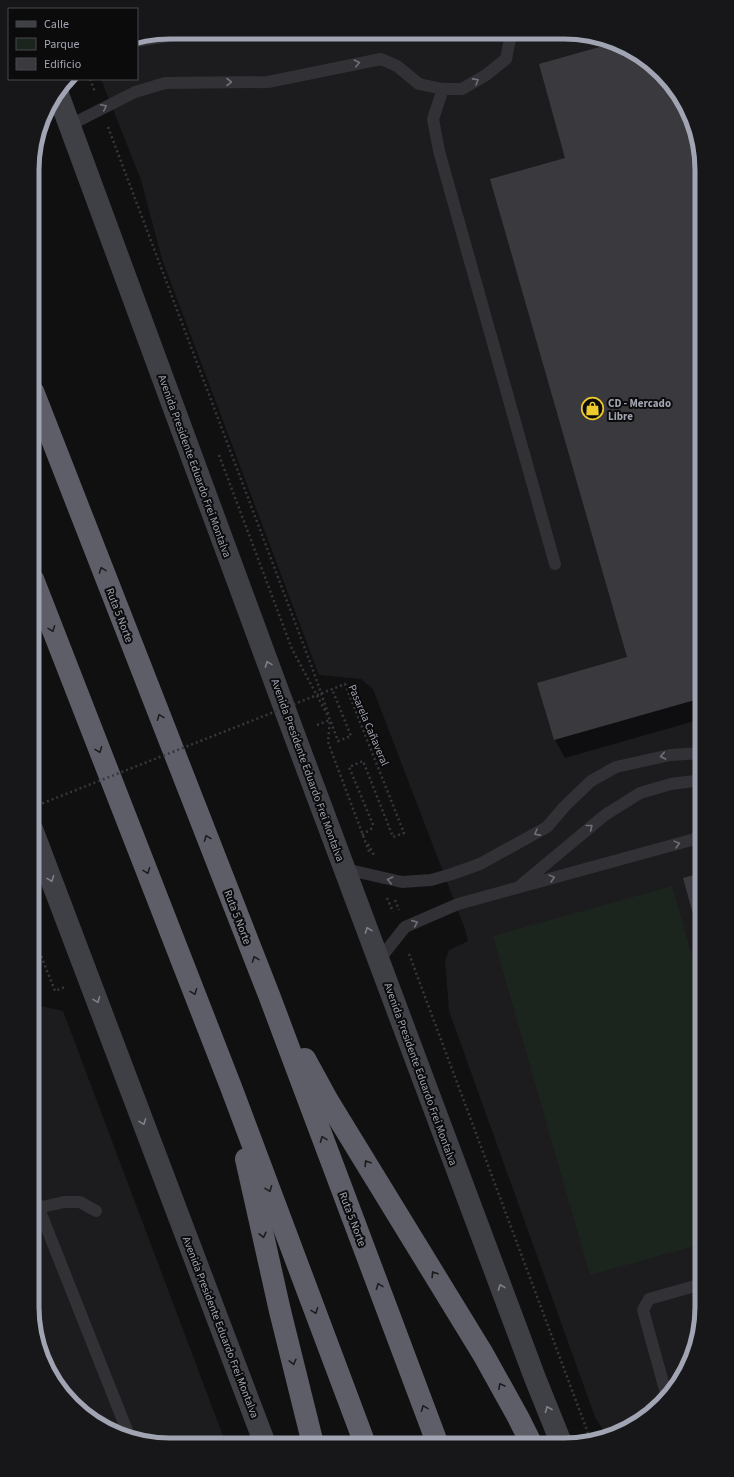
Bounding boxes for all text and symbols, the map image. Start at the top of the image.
legend [8,8,138,80]
text: Calle [44,16,69,33]
text: Parque [44,36,80,53]
text: Edificio [44,56,81,73]
one-way arrow [354,59,360,67]
one-way arrow [226,78,232,86]
one-way arrow [472,78,479,85]
one-way arrow [100,104,107,112]
street label: Avenida Presidente Eduardo Frei Montalva [154,373,235,560]
shop icon: CD - Mercado Libre [579,396,605,422]
place label: CD - Mercado Libre [608,396,671,424]
one-way arrow [99,566,107,573]
street label: Ruta 5 Norte [102,586,137,645]
one-way arrow [47,624,55,632]
one-way arrow [265,660,273,667]
street label: Avenida Presidente Eduardo Frei Montalva [267,677,348,864]
street label: Pasarela Cañaveral [345,682,393,768]
one-way arrow [157,714,165,722]
one-way arrow [95,746,103,753]
one-way arrow [660,752,666,760]
one-way arrow [585,825,592,832]
one-way arrow [534,828,541,836]
one-way arrow [204,835,212,842]
one-way arrow [673,840,680,849]
one-way arrow [142,867,150,874]
one-way arrow [548,874,555,883]
one-way arrow [47,875,55,882]
one-way arrow [387,876,393,884]
street label: Ruta 5 Norte [220,888,255,947]
one-way arrow [411,920,419,928]
one-way arrow [364,926,372,933]
one-way arrow [251,956,259,963]
street label: Avenida Presidente Eduardo Frei Montalva [380,981,461,1168]
one-way arrow [189,989,197,996]
one-way arrow [93,997,101,1004]
one-way arrow [139,1118,147,1125]
one-way arrow [319,1135,327,1142]
one-way arrow [364,1160,371,1167]
one-way arrow [265,1186,273,1193]
street label: Ruta 5 Norte [335,1190,370,1249]
one-way arrow [258,1232,266,1238]
street label: Avenida Presidente Eduardo Frei Montalva [179,1234,262,1420]
one-way arrow [431,1271,438,1278]
one-way arrow [375,1283,383,1290]
one-way arrow [498,1284,506,1291]
one-way arrow [311,1308,319,1315]
one-way arrow [288,1358,296,1365]
one-way arrow [498,1383,505,1390]
one-way arrow [421,1405,429,1412]
one-way arrow [544,1405,552,1412]

